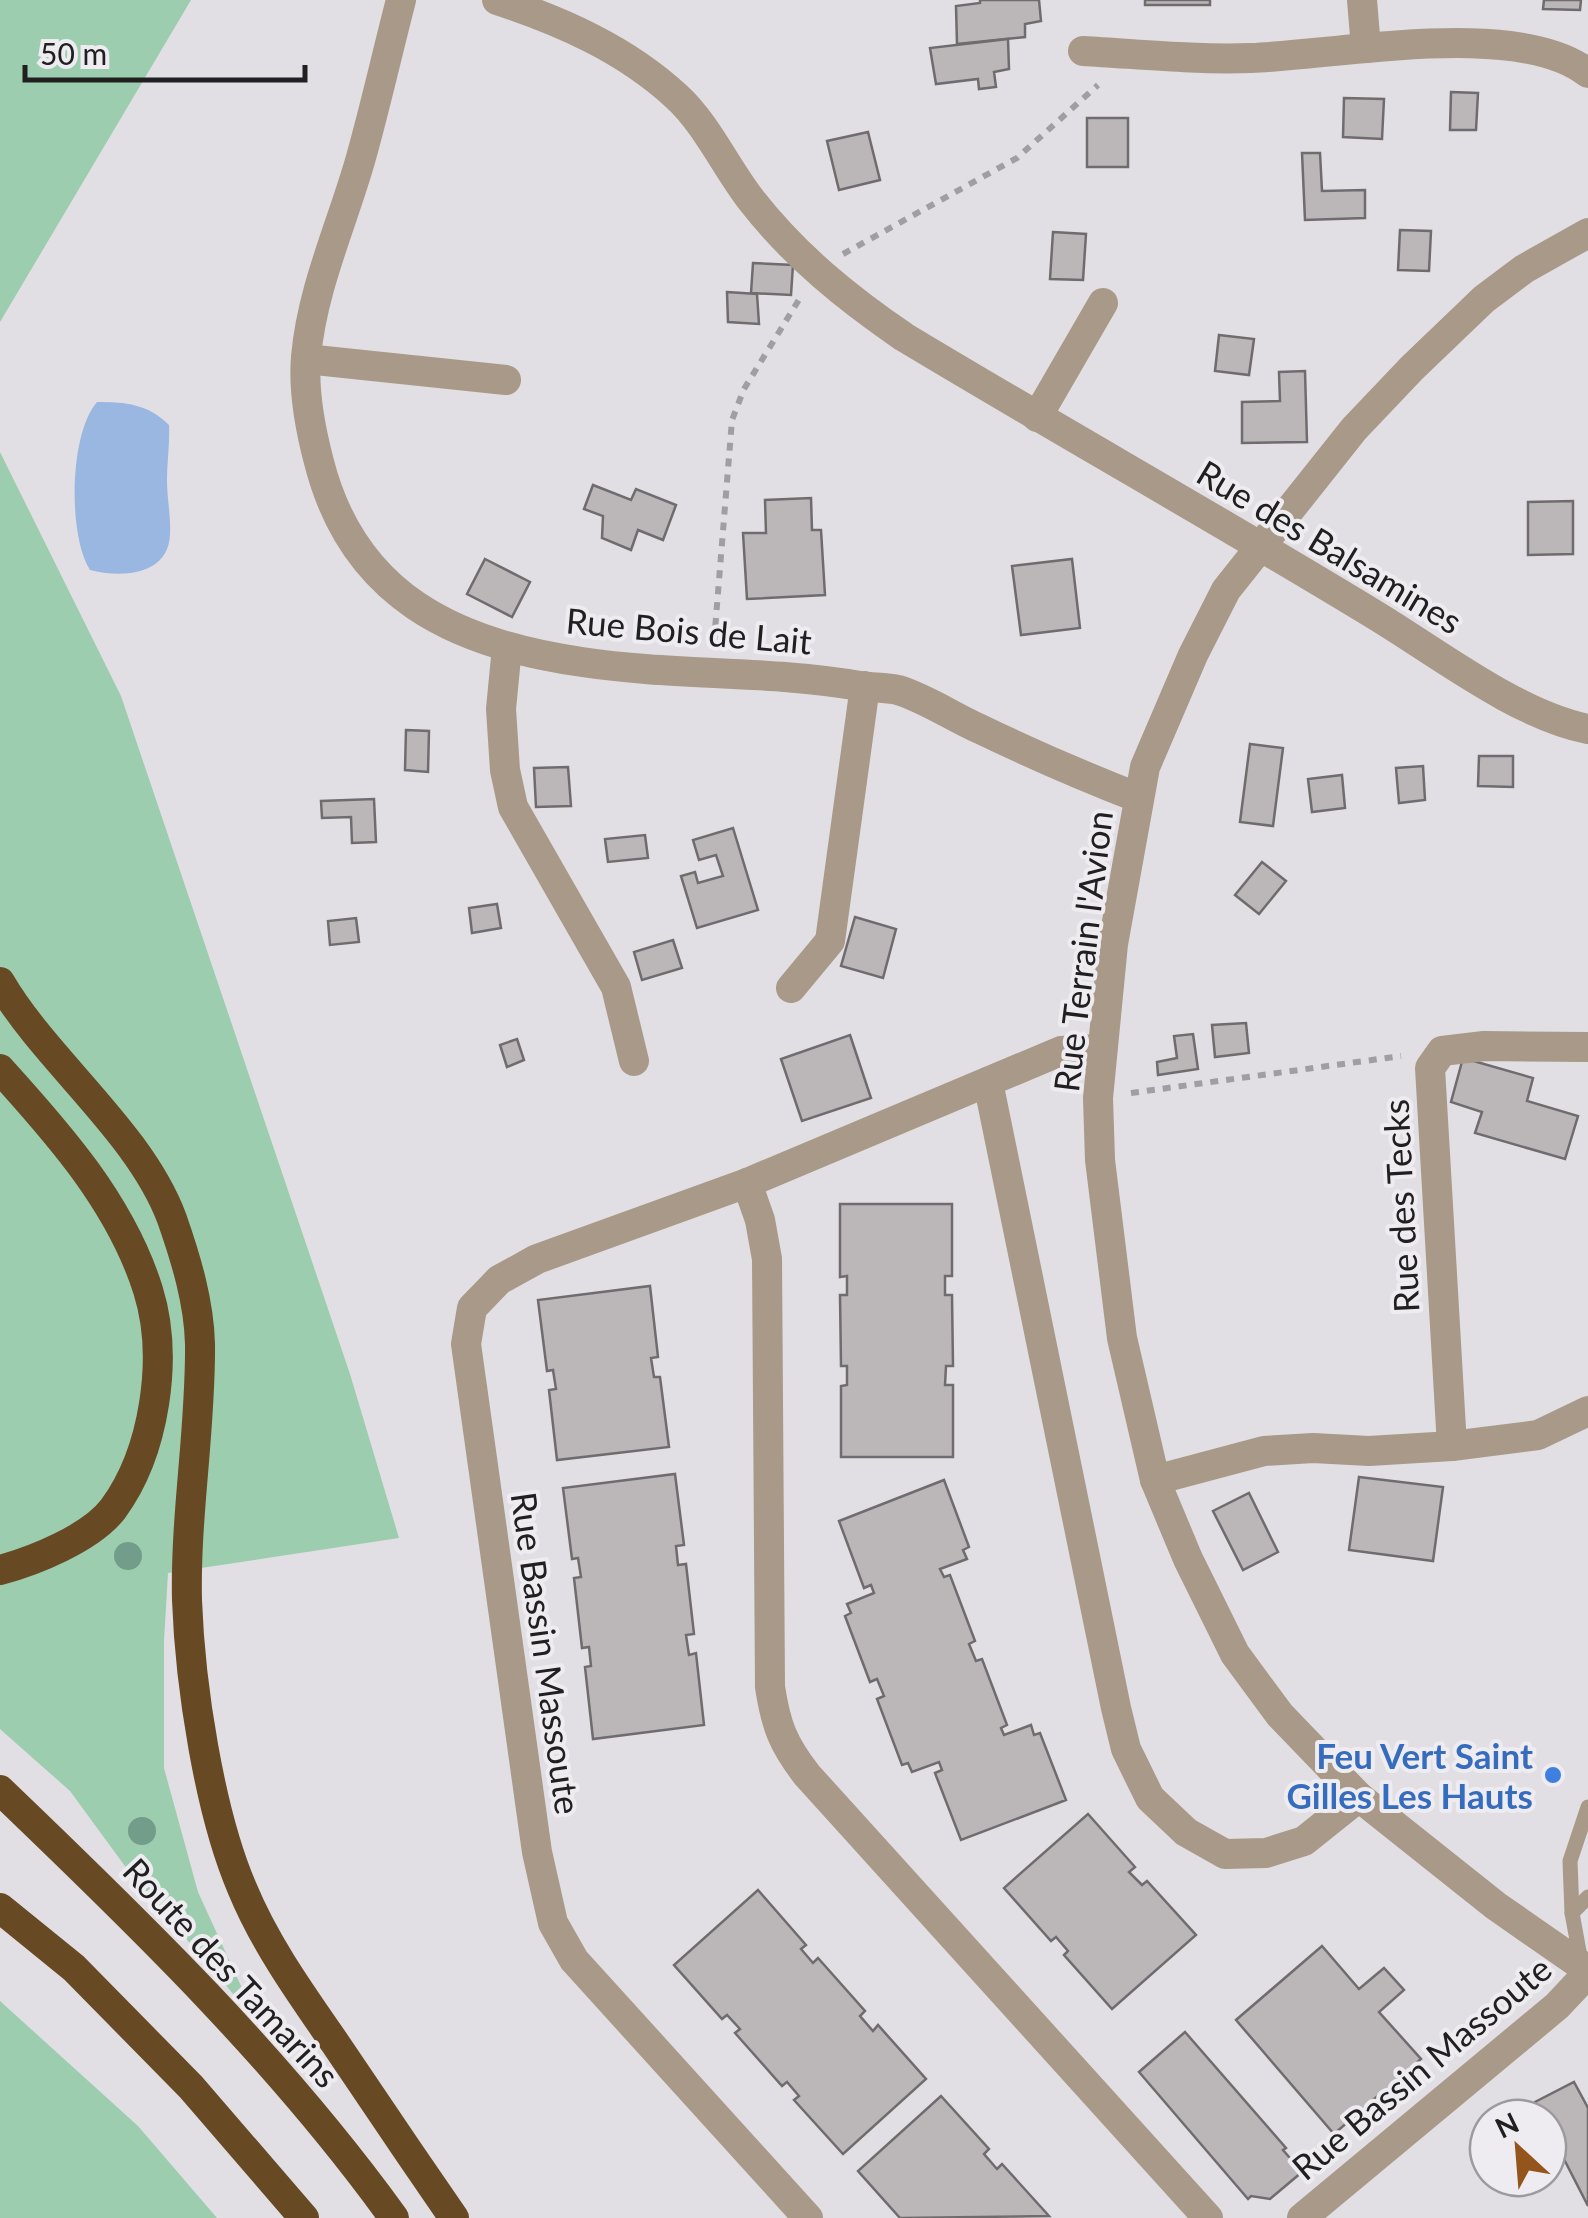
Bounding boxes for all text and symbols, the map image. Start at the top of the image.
scale bar [25,20,305,82]
text: 50 m [40,35,107,71]
street label: Rue des Balsamines [1190,450,1470,642]
street label: Rue Bois de Lait [565,598,814,662]
street label: Rue Terrain l'Avion [1044,808,1120,1094]
street label: Rue des Tecks [1373,1098,1427,1314]
street label: Rue Bassin Massoute [504,1489,590,1817]
place label: Feu Vert Saint Gilles Les Hauts [1287,1734,1533,1816]
marker: Feu Vert Saint Gilles Les Hauts [1542,1764,1564,1786]
street label: Route des Tamarins [115,1849,349,2095]
street label: Rue Bassin Massoute [1283,1946,1559,2188]
north arrow [1468,2098,1568,2198]
text: N [1489,2105,1524,2145]

